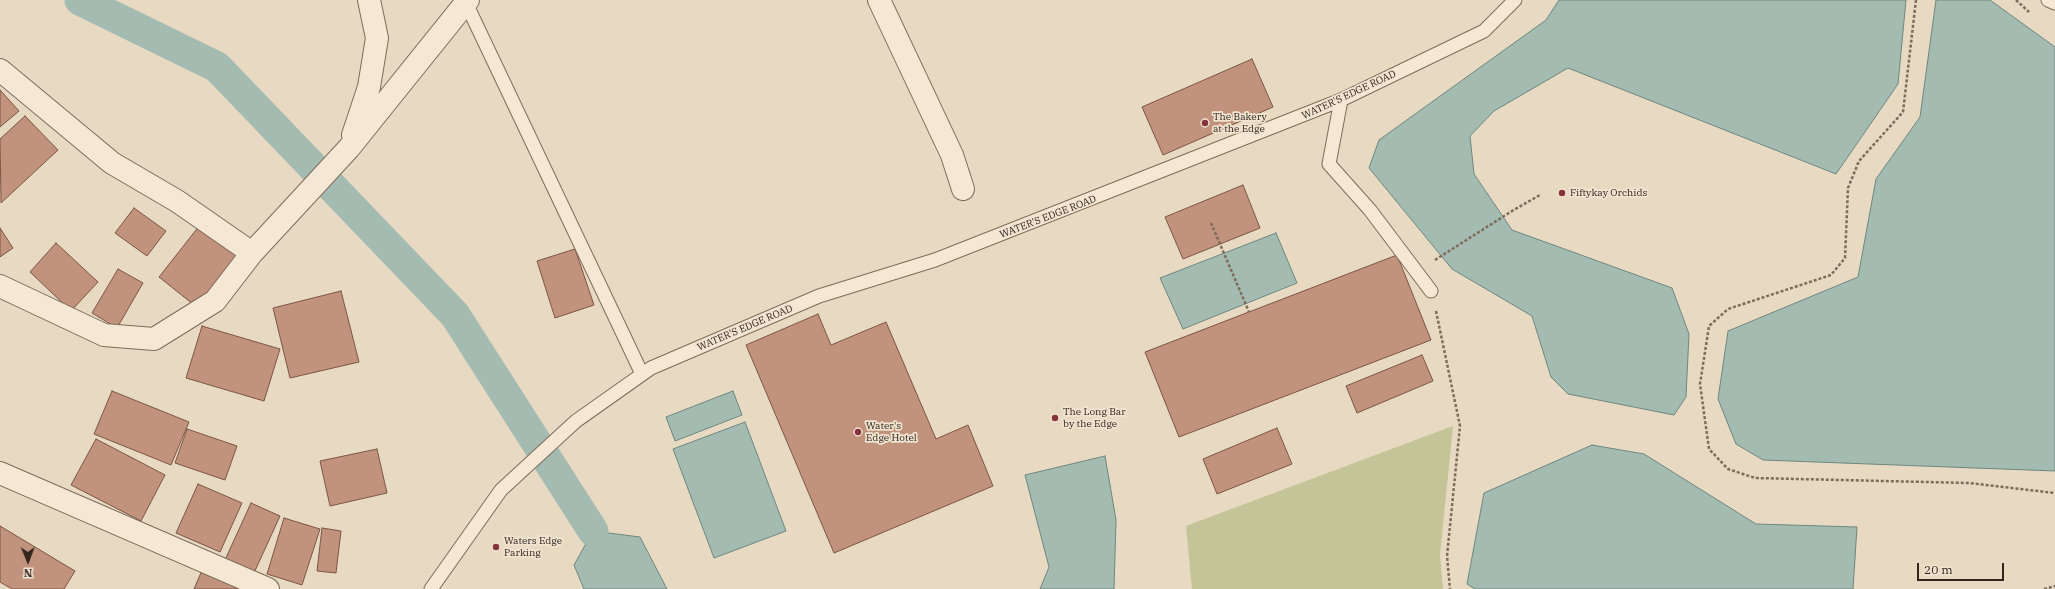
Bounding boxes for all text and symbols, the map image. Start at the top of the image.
street label: WATER'S EDGE ROAD [1300,68,1398,122]
place label: The Bakery at the Edge [1213,111,1267,134]
marker: The Bakery at the Edge [1200,118,1210,128]
place label: Fiftykay Orchids [1570,187,1647,199]
marker: Fiftykay Orchids [1557,188,1567,198]
street label: WATER'S EDGE ROAD [998,193,1098,241]
street label: WATER'S EDGE ROAD [695,302,795,354]
place label: The Long Bar by the Edge [1063,406,1126,430]
marker: The Long Bar by the Edge [1050,413,1060,423]
place label: Water's Edge Hotel [866,420,917,444]
marker: Water's Edge Hotel [853,427,863,437]
place label: Waters Edge Parking [504,535,562,558]
north arrow [8,541,48,581]
marker: Waters Edge Parking [491,542,501,552]
scale bar [1919,555,2006,581]
text: 20 m [1924,562,1953,577]
text: N [24,566,33,580]

